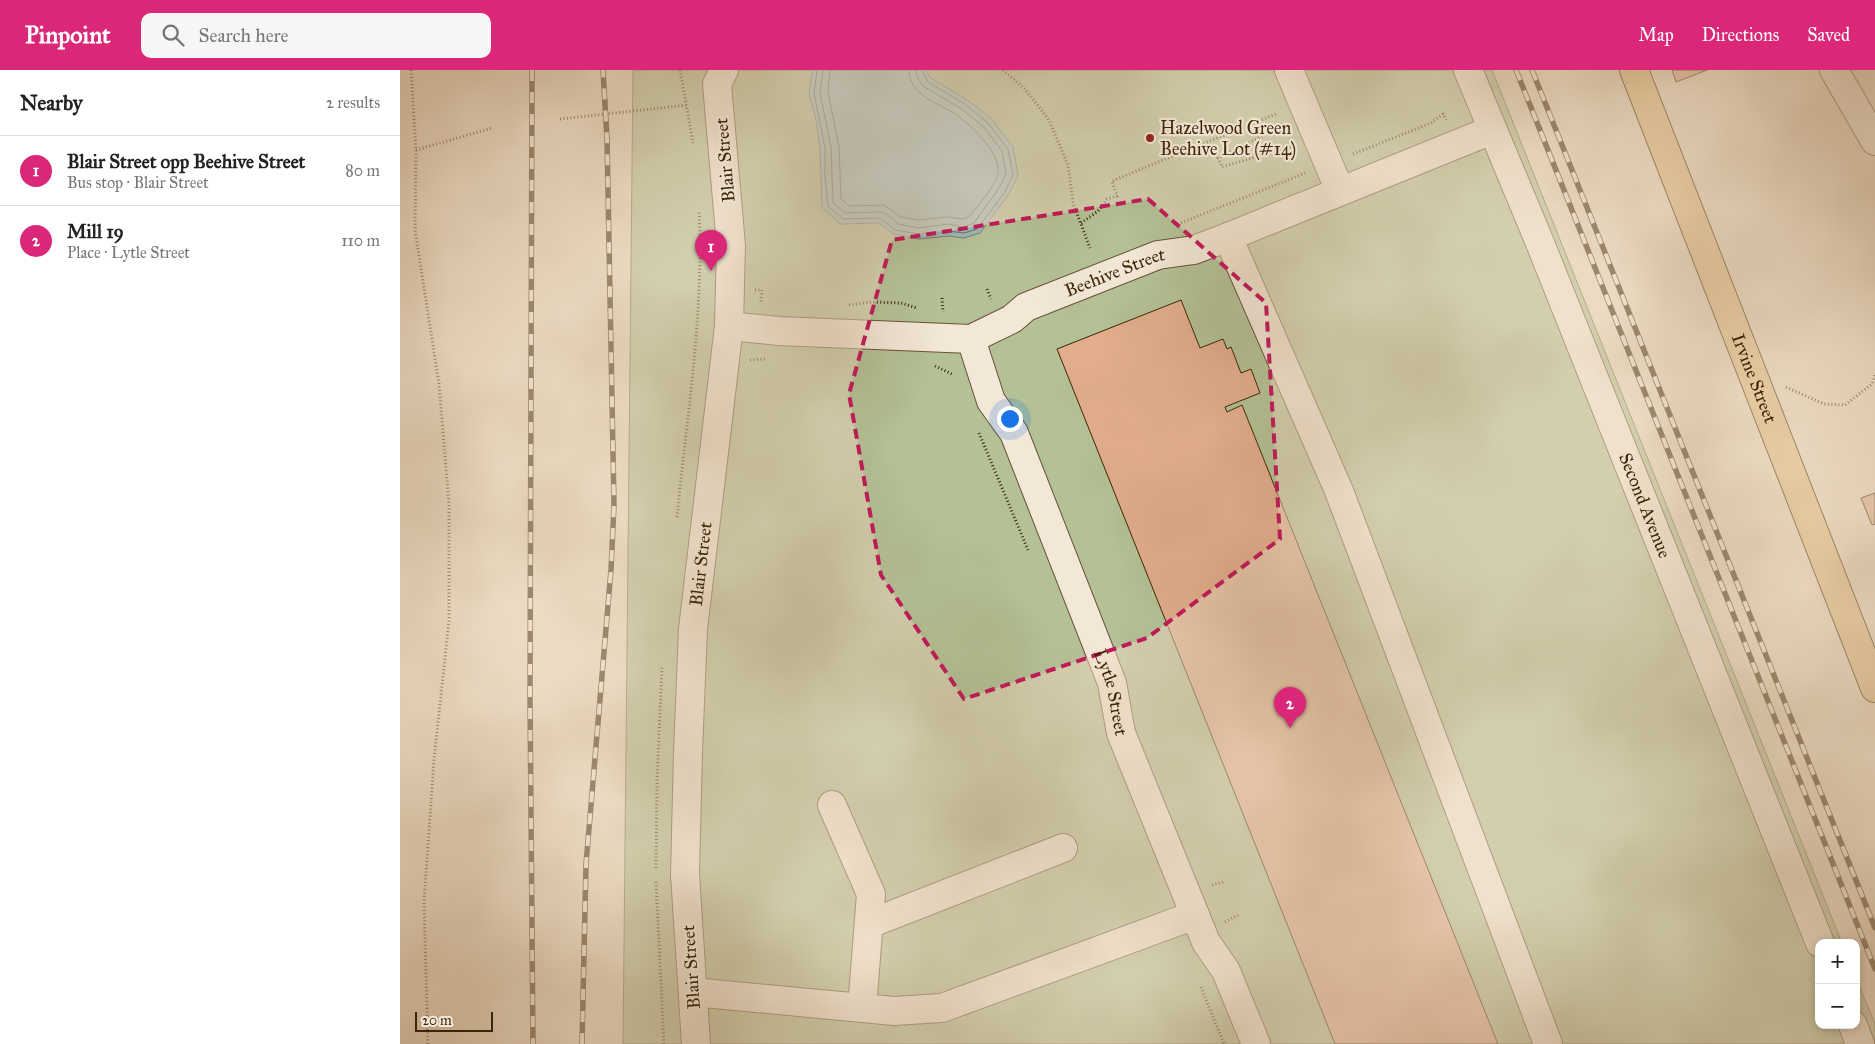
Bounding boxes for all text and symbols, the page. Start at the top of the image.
search box [141,13,491,58]
text: Pinpoint [25,20,111,50]
icon: search [159,21,187,49]
text: Search here [199,24,289,47]
text: Map [1638,24,1674,46]
text: Directions [1702,24,1779,46]
text: Saved [1807,24,1850,46]
text: Nearby [20,90,83,116]
text: 2 results [326,93,380,112]
street label: Blair Street [710,116,740,203]
place label: Hazelwood Green Beehive Lot (#14) [1160,117,1296,161]
marker: Hazelwood Green Beehive Lot (#14) [1144,132,1156,144]
text: Blair Street opp Beehive Street [67,150,305,173]
text: 1 [33,161,39,180]
text: 80 m [345,161,380,180]
text: Bus stop · Blair Street [67,173,209,192]
text: Mill 19 [67,220,124,243]
pin: 1 [695,230,727,271]
text: 2 [32,231,40,250]
text: 110 m [341,231,380,250]
text: Place · Lytle Street [67,243,190,262]
street label: Beehive Street [1061,243,1167,302]
street label: Irvine Street [1727,330,1782,427]
your location [997,406,1023,432]
street label: Second Avenue [1614,450,1676,561]
street label: Blair Street [685,520,717,607]
street label: Lytle Street [1089,646,1132,738]
pin: 2 [1274,687,1306,728]
street label: Blair Street [677,923,705,1010]
map controls [1815,939,1860,1029]
button: + [1815,939,1860,984]
button: − [1815,984,1860,1029]
scale bar [415,1009,492,1032]
text: 20 m [422,1012,452,1029]

